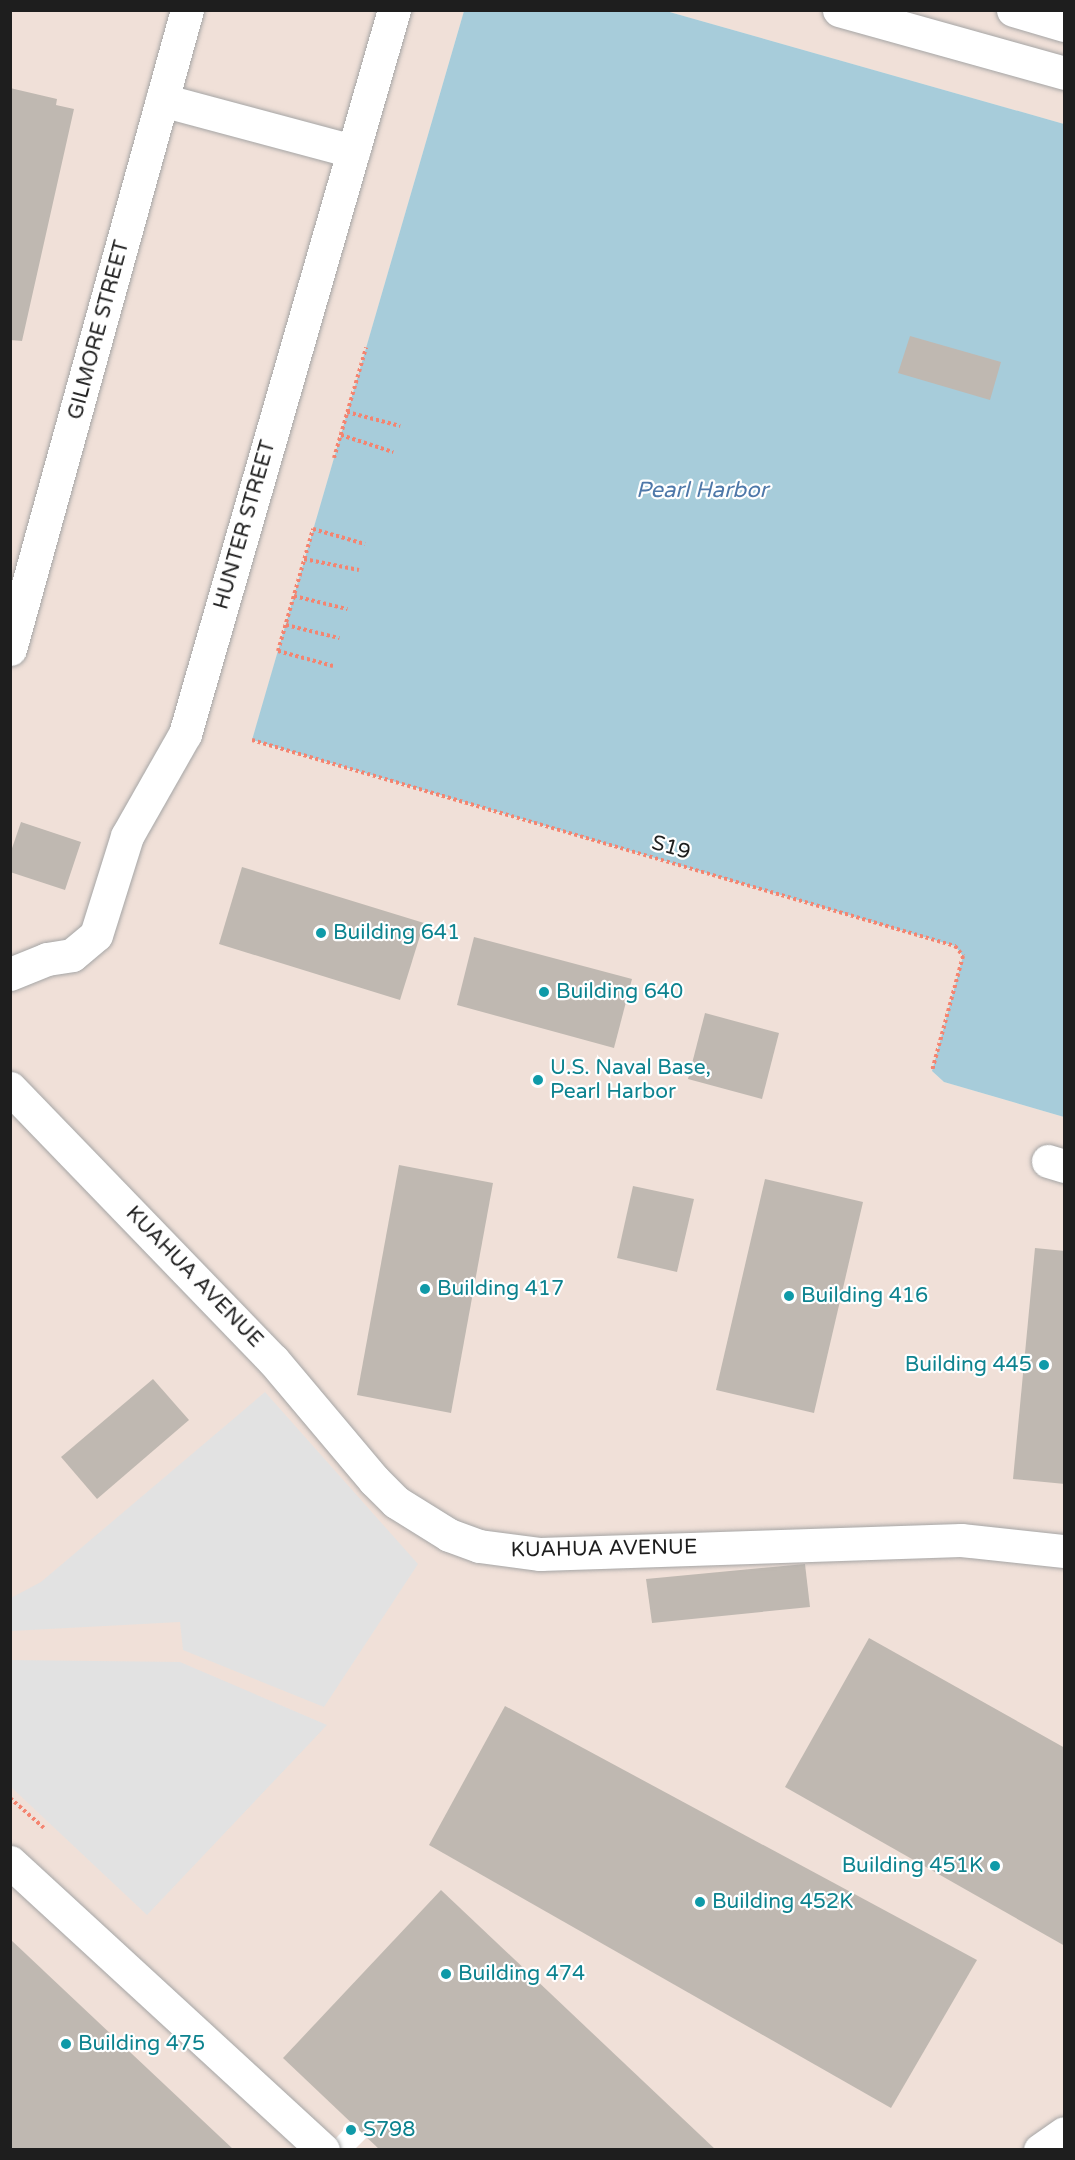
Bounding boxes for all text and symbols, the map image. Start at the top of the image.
street label: GILMORE STREET [63,238,135,422]
street label: HUNTER STREET [209,438,281,612]
water label: Pearl Harbor [636,478,768,504]
street label: S19 [649,830,693,866]
place label: Building 641 [333,920,460,946]
marker: Building 641 [314,926,328,940]
place label: Building 640 [556,979,683,1005]
marker: Building 640 [537,985,551,999]
place label: U.S. Naval Base, Pearl Harbor [550,1055,711,1105]
marker: U.S. Naval Base, Pearl Harbor [531,1073,545,1087]
street label: KUAHUA AVENUE [120,1201,268,1353]
place label: Building 417 [437,1276,564,1302]
marker: Building 417 [418,1282,432,1296]
place label: Building 416 [801,1283,928,1309]
marker: Building 416 [782,1289,796,1303]
place label: Building 445 [905,1352,1032,1378]
marker: Building 445 [1037,1358,1051,1372]
street label: KUAHUA AVENUE [510,1535,698,1563]
place label: Building 451K [842,1853,983,1879]
marker: Building 451K [988,1859,1002,1873]
place label: Building 452K [712,1889,853,1915]
marker: Building 452K [693,1895,707,1909]
place label: Building 474 [458,1961,585,1987]
marker: Building 474 [439,1967,453,1981]
place label: Building 475 [78,2031,205,2057]
marker: Building 475 [59,2037,73,2051]
place label: S798 [363,2117,415,2143]
marker: S798 [344,2123,358,2137]

